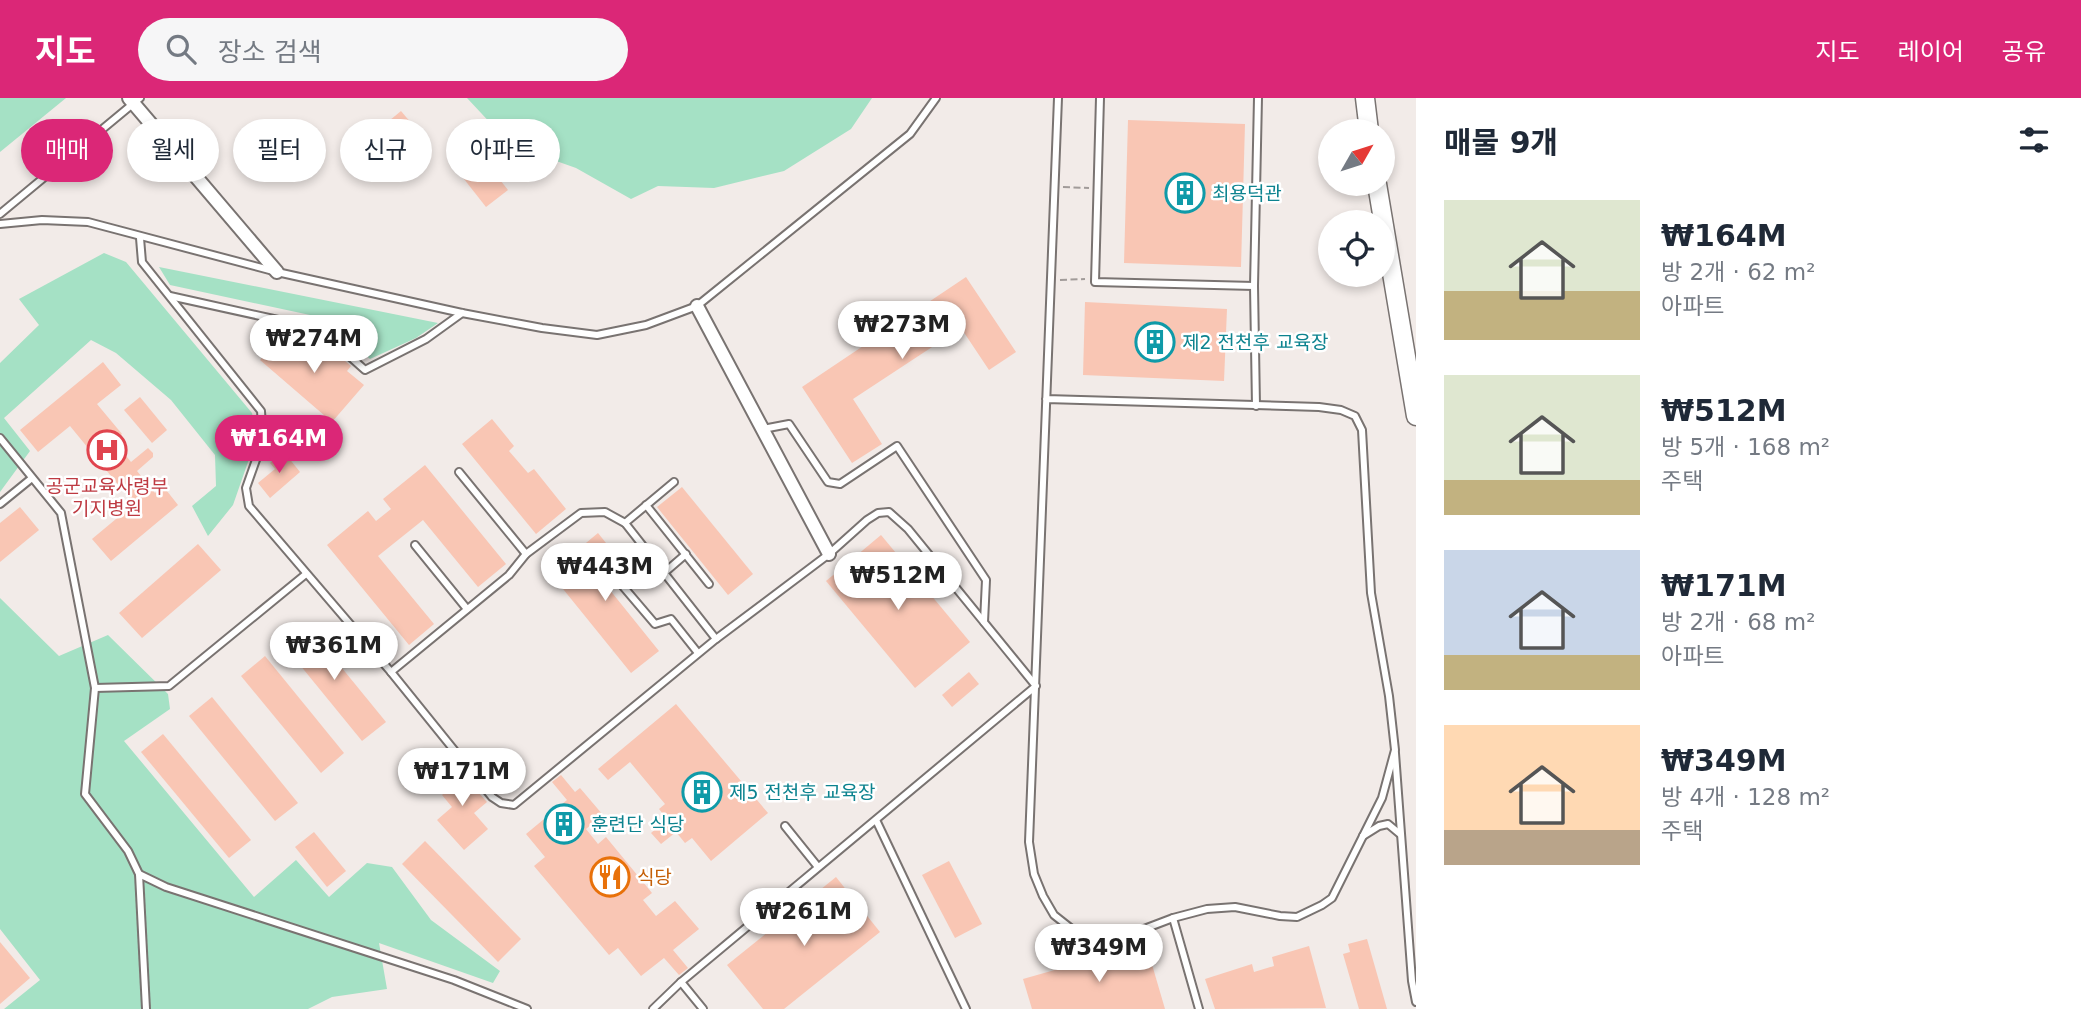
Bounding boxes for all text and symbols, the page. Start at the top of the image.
search box [138,18,628,81]
icon: search [162,30,200,68]
text: 지도 [35,32,96,71]
text: 장소 검색 [218,37,322,67]
text: 지도 [1815,38,1860,66]
text: 레이어 [1898,38,1964,66]
text: 공유 [2002,38,2046,66]
chip: 매매 [21,119,113,182]
chip: 월세 [127,119,219,182]
chip: 필터 [233,119,326,182]
chip: 신규 [340,119,432,182]
chip: 아파트 [446,119,560,182]
north arrow [1318,119,1395,196]
map controls [1318,119,1395,287]
icon: filters [2015,121,2053,159]
text: 매물 9개 [1444,125,1558,160]
building icon: 최용덕관 [1164,172,1206,214]
place label: 최용덕관 [1212,182,1282,204]
button: locate [1318,210,1395,287]
text: ₩164M [1661,218,1787,253]
icon: home [1500,228,1584,312]
text: 방 2개 · 62 m² [1661,259,1815,285]
text: 아파트 [1661,293,1724,319]
pin: ₩273M [853,302,951,361]
text: ₩273M [854,311,950,337]
pin: ₩274M [265,316,363,375]
building icon: 제2 전천후 교육장 [1134,321,1176,363]
text: ₩274M [266,325,362,351]
place label: 제2 전천후 교육장 [1182,331,1329,353]
text: ₩512M [1661,393,1787,428]
icon: home [1500,403,1584,487]
pin: ₩164M [230,416,328,475]
text: ₩164M [231,425,327,451]
hospital icon: 공군교육사령부 기지병원 [86,429,128,471]
text: 방 5개 · 168 m² [1661,434,1830,460]
text: 주택 [1661,468,1703,494]
place label: 공군교육사령부 기지병원 [46,475,168,519]
pin: ₩443M [556,544,654,603]
pin: ₩512M [849,552,947,612]
text: ₩443M [557,553,653,579]
text: ₩512M [850,562,946,588]
text: ₩171M [1661,568,1787,603]
icon: home [1500,578,1584,662]
text: 방 2개 · 68 m² [1661,609,1815,635]
pin: ₩361M [285,622,383,682]
text: ₩361M [286,632,382,658]
text: 아파트 [1661,643,1724,669]
text: ₩349M [1661,743,1787,778]
pin: ₩171M [413,748,511,808]
icon: home [1500,753,1584,837]
text: ₩171M [414,758,510,784]
building icon: 제5 전천후 교육장 [681,771,723,813]
place label: 제5 전천후 교육장 [729,781,876,803]
text: 방 4개 · 128 m² [1661,784,1830,810]
building icon: 훈련단 식당 [543,803,585,845]
place label: 훈련단 식당 [591,813,684,835]
text: 주택 [1661,818,1703,844]
restaurant icon: 식당 [589,856,631,898]
place label: 식당 [637,866,672,888]
pin: ₩261M [755,888,853,948]
text: ₩261M [756,898,852,924]
pin: ₩349M [1050,924,1148,984]
text: ₩349M [1051,934,1147,960]

